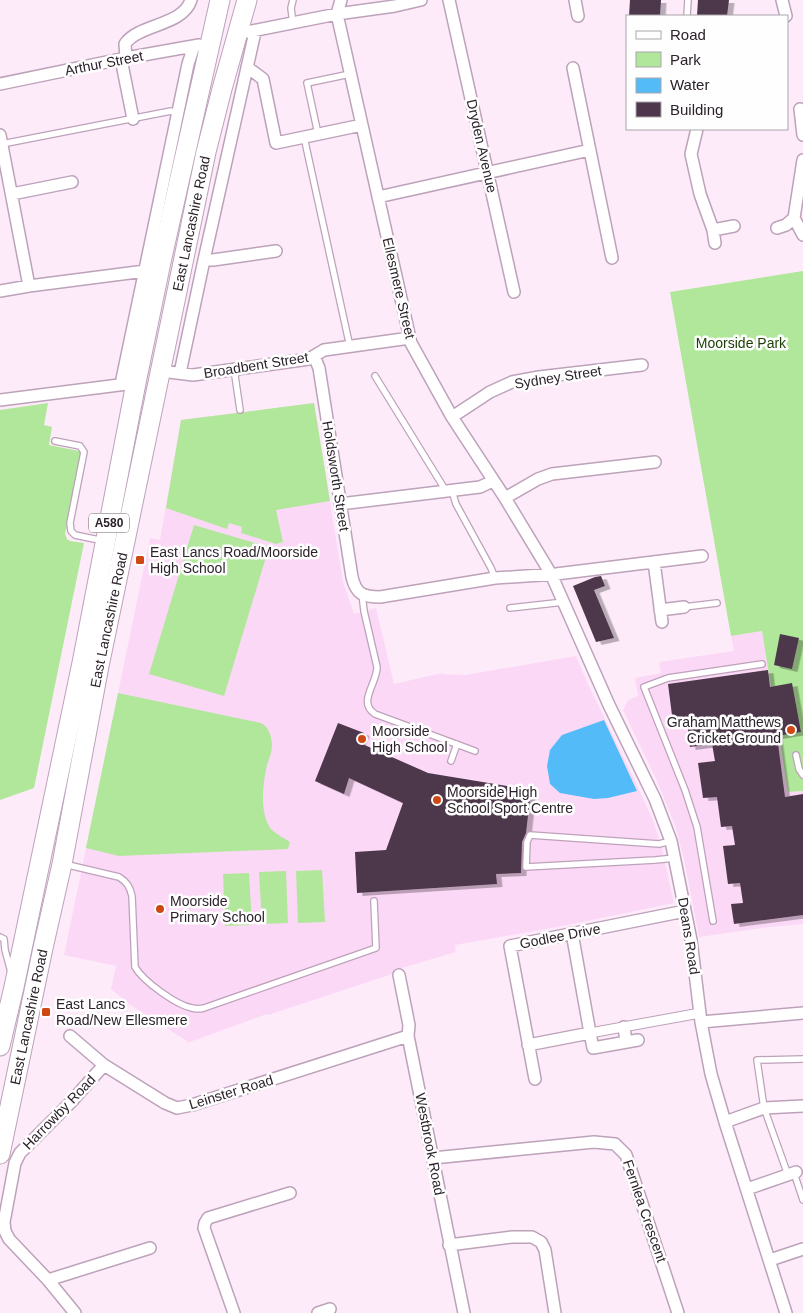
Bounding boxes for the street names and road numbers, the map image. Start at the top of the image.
street label: Arthur Street [64,48,145,78]
street label: Dryden Avenue [463,98,501,195]
street label: East Lancashire Road [169,154,213,293]
street label: Ellesmere Street [380,236,418,340]
street label: Broadbent Street [202,349,310,381]
street label: Sydney Street [513,362,603,392]
street label: Holdsworth Street [319,420,353,532]
road number: A580 [89,514,129,532]
street label: East Lancashire Road [87,551,130,689]
street label: Deans Road [675,896,703,976]
street label: Godlee Drive [518,920,602,952]
street label: East Lancashire Road [7,948,51,1086]
street label: Harrowby Road [19,1071,99,1153]
street label: Leinster Road [187,1072,275,1112]
street label: Westbrook Road [412,1091,448,1197]
street label: Fernlea Crescent [620,1158,670,1264]

